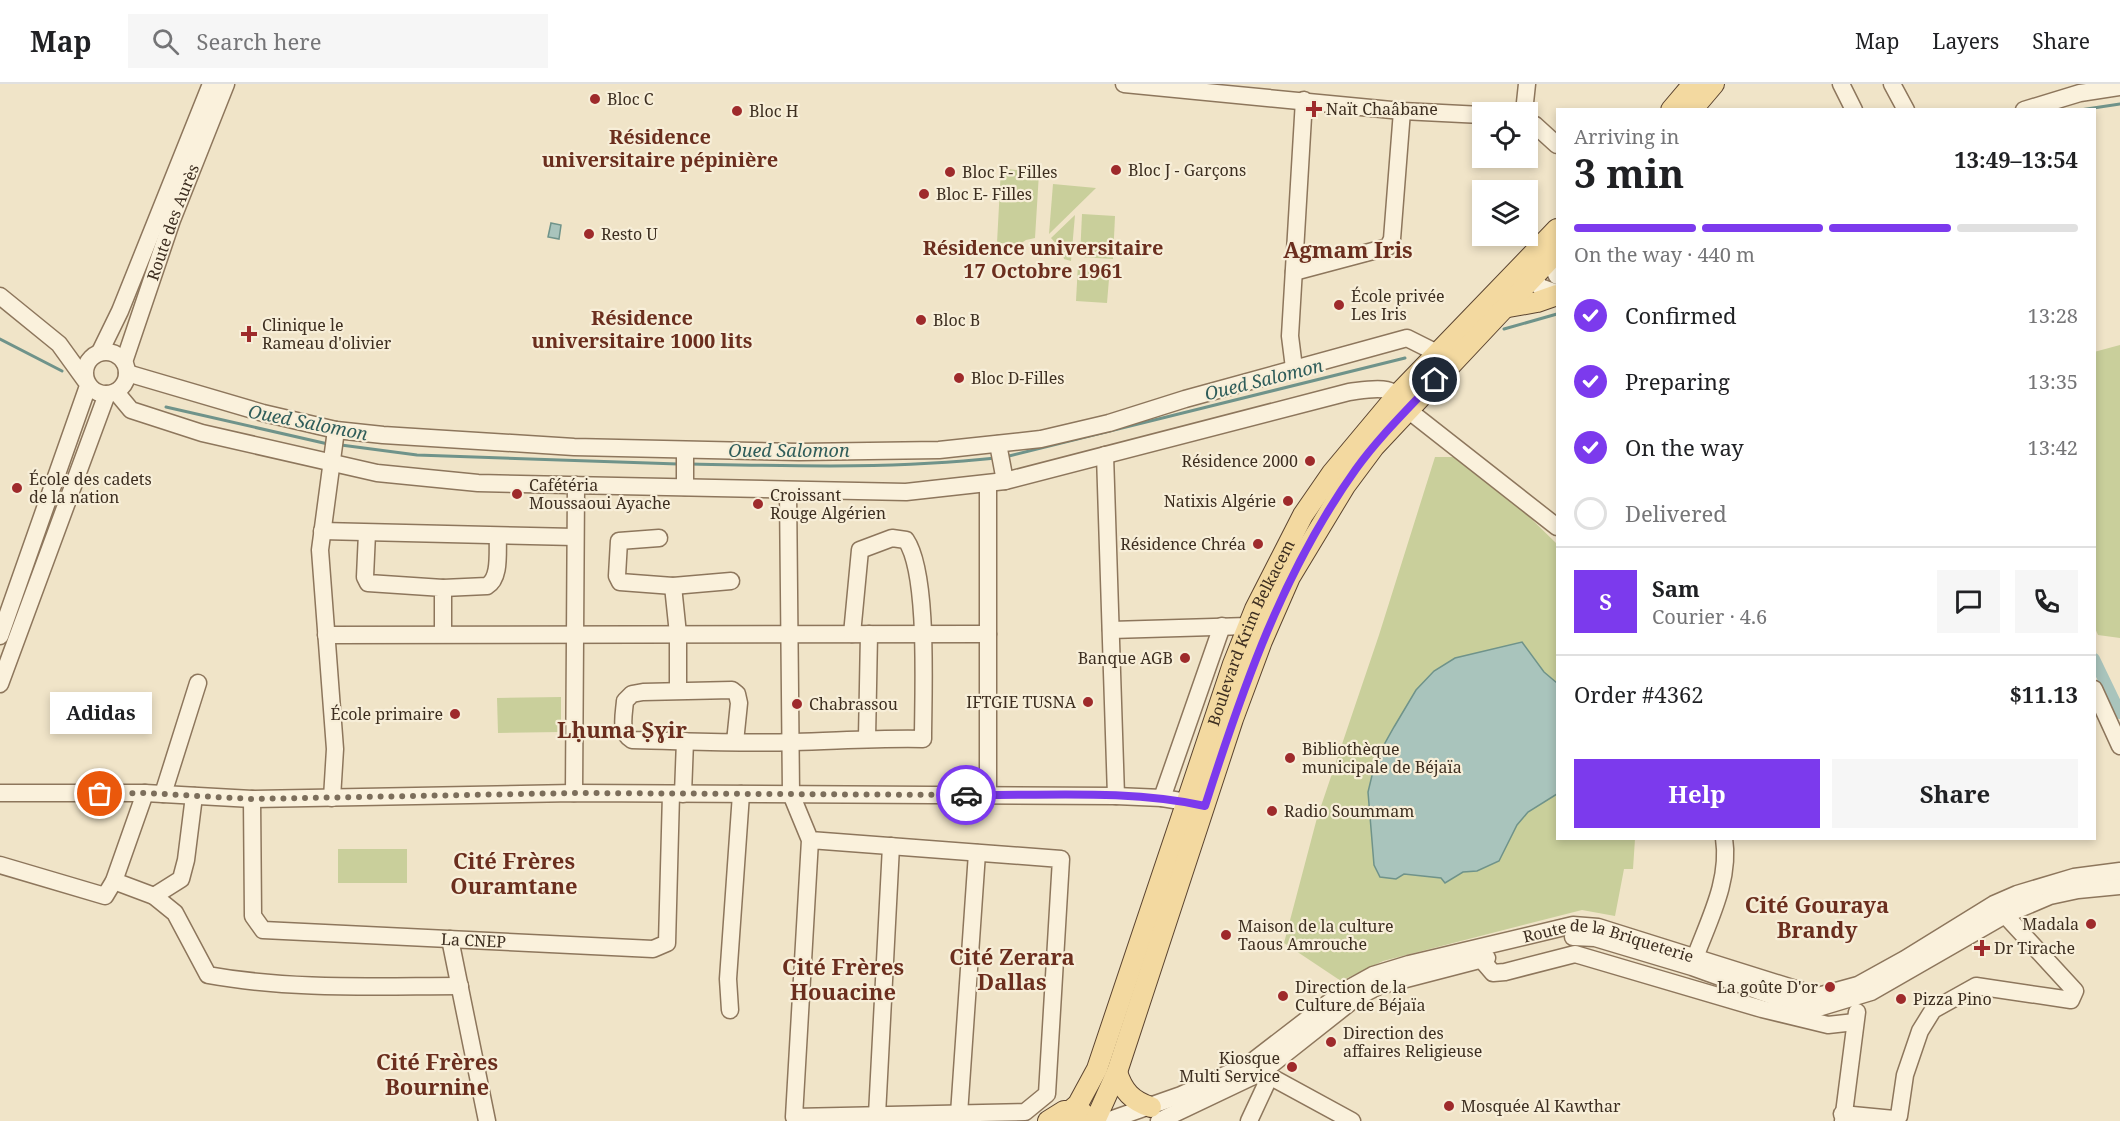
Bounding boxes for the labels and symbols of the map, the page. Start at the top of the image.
place label: Bloc C [607,88,654,110]
marker: Bloc C [588,92,602,106]
place label: Naït Chaâbane [1326,98,1438,120]
place label: Bloc H [749,100,799,122]
marker: Naït Chaâbane [1307,102,1321,116]
marker: Bloc H [730,104,744,118]
district label: Résidence universitaire pépinière [542,123,778,173]
place label: Bloc J - Garçons [1128,159,1246,181]
street label: Route des Aurès [141,161,204,283]
place label: Bloc F- Filles [962,161,1058,183]
marker: Bloc J - Garçons [1109,163,1123,177]
marker: Bloc F- Filles [943,165,957,179]
place label: Bloc E- Filles [936,183,1032,205]
marker: Bloc E- Filles [917,187,931,201]
place label: Resto U [601,223,658,245]
marker: Resto U [582,227,596,241]
district label: Résidence universitaire 17 Octobre 1961 [923,234,1163,284]
district label: Agmam Iris [1283,234,1413,264]
place label: École privée Les Iris [1351,285,1445,325]
marker: École privée Les Iris [1332,298,1346,312]
district label: Résidence universitaire 1000 lits [532,304,752,354]
place label: Bloc B [933,309,980,331]
marker: Bloc B [914,313,928,327]
place label: Clinique le Rameau d'olivier [262,314,392,354]
marker: Clinique le Rameau d'olivier [240,325,258,343]
water label: Oued Salomon [1202,353,1326,405]
pin [1409,354,1460,405]
place label: Bloc D-Filles [971,367,1065,389]
marker: Bloc D-Filles [952,371,966,385]
water label: Oued Salomon [246,399,370,445]
water label: Oued Salomon [728,438,850,462]
place label: Résidence 2000 [1182,450,1298,472]
marker: Résidence 2000 [1303,454,1317,468]
place label: École des cadets de la nation [29,468,152,508]
place label: Cafétéria Moussaoui Ayache [529,474,671,514]
marker: École des cadets de la nation [10,481,24,495]
place label: Croissant Rouge Algérien [770,484,886,524]
marker: Cafétéria Moussaoui Ayache [510,487,524,501]
place label: Natixis Algérie [1164,490,1276,512]
marker: Natixis Algérie [1281,494,1295,508]
marker: Croissant Rouge Algérien [751,497,765,511]
place label: Résidence Chréa [1120,533,1246,555]
street label: Boulevard Krim Belkacem [1202,536,1300,729]
marker: Résidence Chréa [1251,537,1265,551]
place label: Banque AGB [1078,647,1173,669]
marker: Banque AGB [1178,651,1192,665]
place label: IFTGIE TUSNA [966,691,1077,713]
callout: Adidas [49,692,151,734]
place label: Chabrassou [809,693,898,715]
marker: IFTGIE TUSNA [1081,695,1095,709]
marker: Chabrassou [790,697,804,711]
place label: École primaire [330,703,443,725]
marker: École primaire [448,707,462,721]
district label: Lḥuma Ṣɣir [557,714,687,744]
place label: Bibliothèque municipale de Béjaïa [1302,738,1462,778]
marker: Bibliothèque municipale de Béjaïa [1283,751,1297,765]
courier [936,765,996,825]
pin [74,768,125,819]
place label: Radio Soummam [1284,800,1414,822]
marker: Radio Soummam [1265,804,1279,818]
district label: Cité Frères Ouramtane [450,845,578,900]
district label: Cité Gouraya Brandy [1745,889,1889,944]
place label: Madala [2022,913,2079,935]
street label: Route de la Briqueterie [1520,914,1696,967]
place label: Maison de la culture Taous Amrouche [1238,915,1394,955]
marker: Madala [2084,917,2098,931]
street label: La CNEP [441,928,507,953]
marker: Maison de la culture Taous Amrouche [1219,928,1233,942]
place label: Dr Tirache [1994,937,2075,959]
district label: Cité Zerara Dallas [949,941,1075,996]
marker: Dr Tirache [1975,941,1989,955]
district label: Cité Frères Houacine [782,951,904,1006]
place label: Direction de la Culture de Béjaïa [1295,976,1426,1016]
place label: La goûte D'or [1717,976,1818,998]
marker: La goûte D'or [1823,980,1837,994]
place label: Pizza Pino [1913,988,1992,1010]
marker: Direction de la Culture de Béjaïa [1276,989,1290,1003]
marker: Pizza Pino [1894,992,1908,1006]
place label: Direction des affaires Religieuse [1343,1022,1482,1062]
marker: Direction des affaires Religieuse [1324,1035,1338,1049]
district label: Cité Frères Bournine [376,1046,498,1101]
place label: Kiosque Multi Service [1179,1047,1280,1087]
marker: Kiosque Multi Service [1285,1060,1299,1074]
place label: Mosquée Al Kawthar [1461,1095,1621,1117]
marker: Mosquée Al Kawthar [1442,1099,1456,1113]

